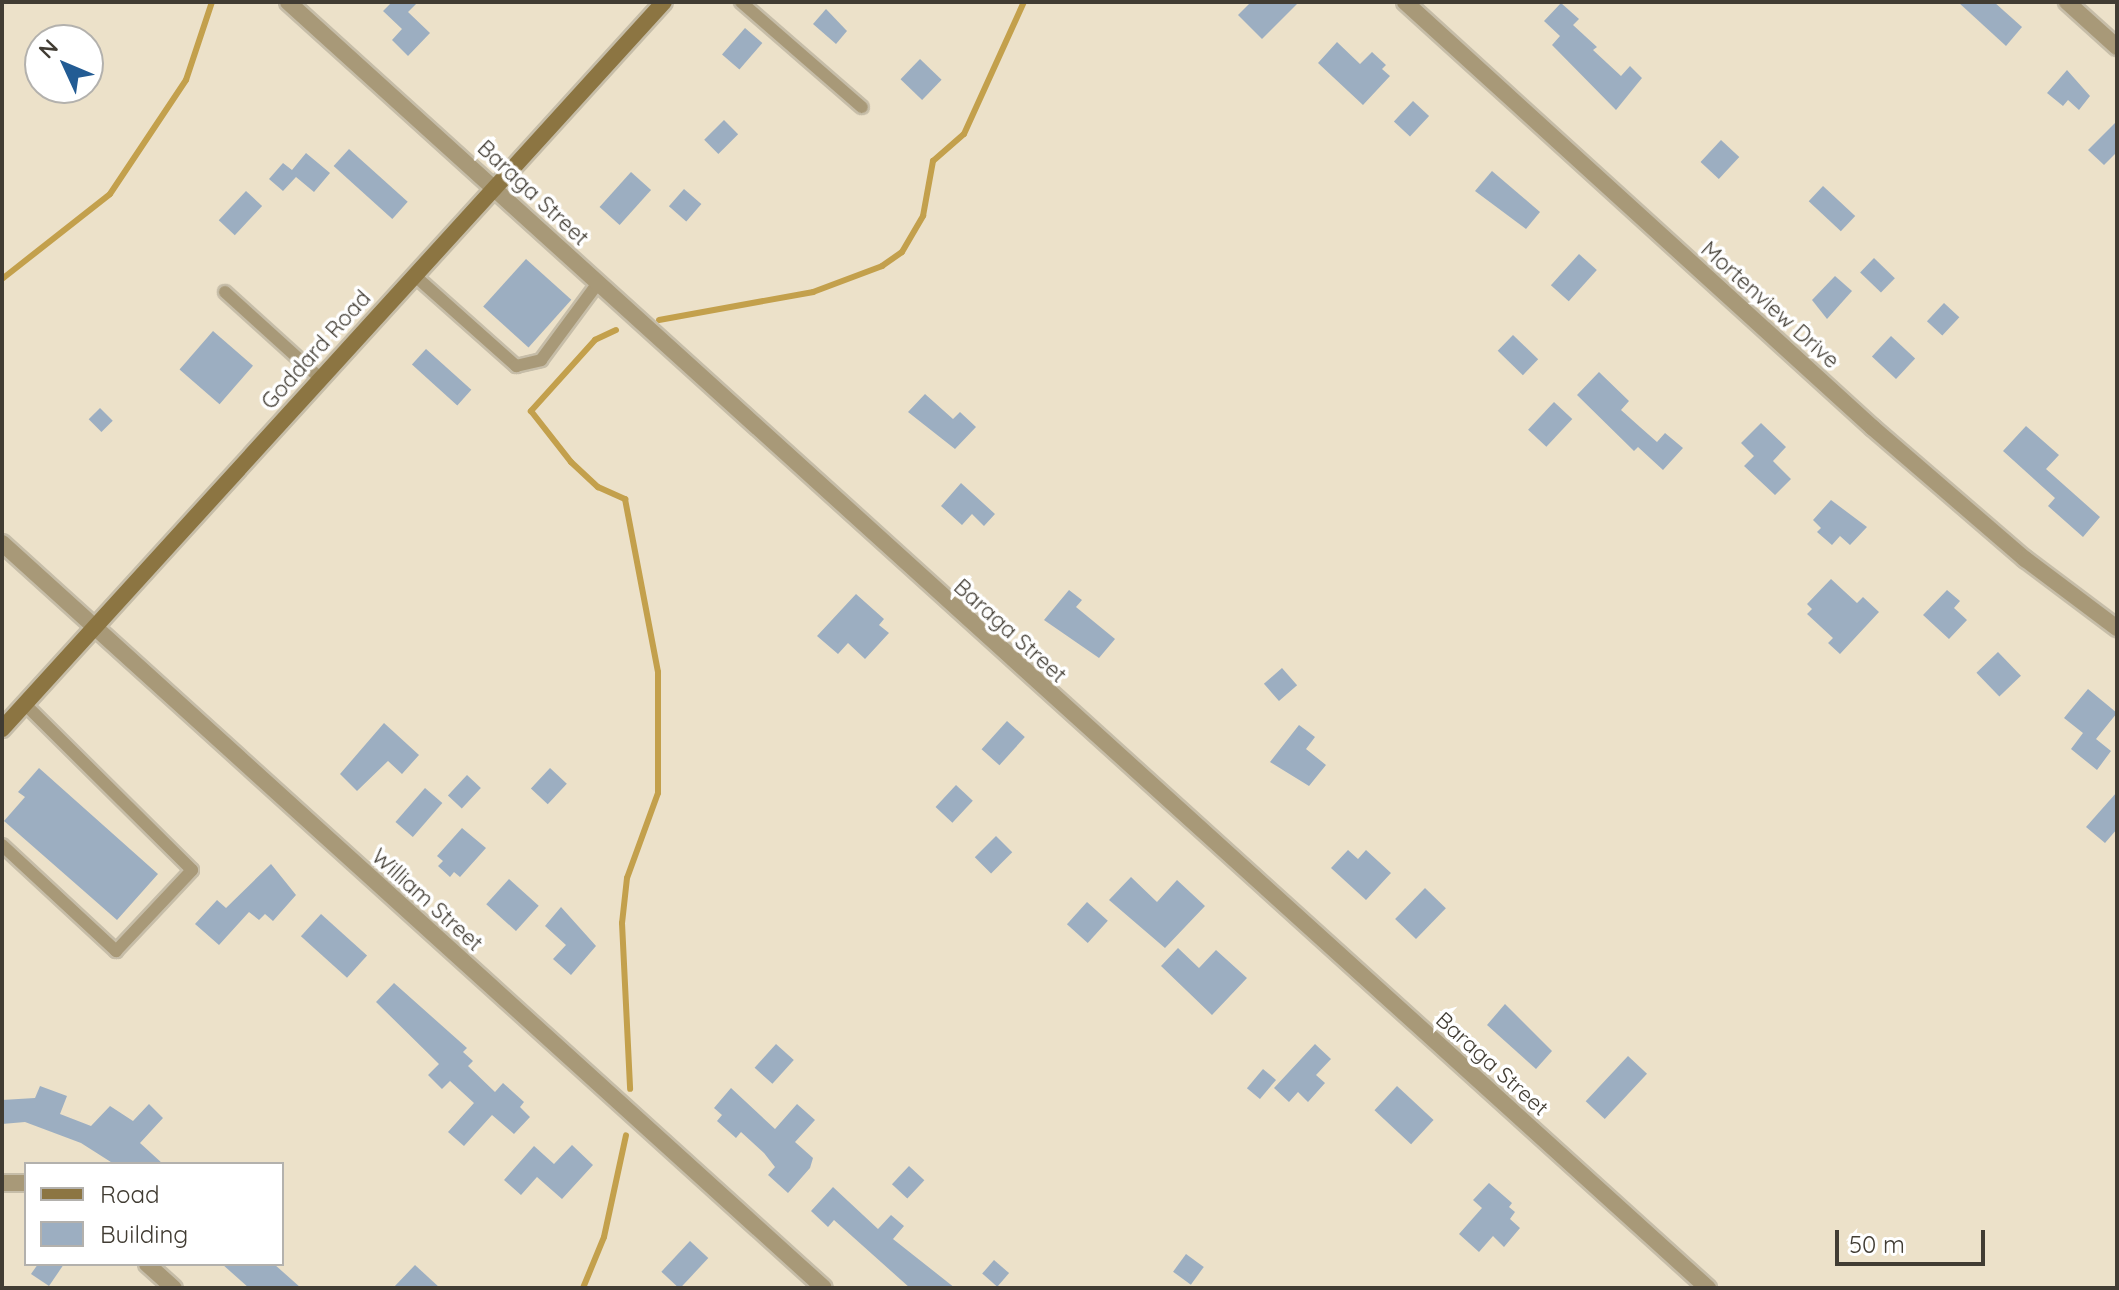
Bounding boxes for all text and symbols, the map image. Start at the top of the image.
north arrow [24,24,104,104]
text: N [32,33,64,64]
street label: Baraga Street [472,135,594,251]
street label: Mortenview Drive [1696,236,1844,374]
street label: Goddard Road [256,285,376,415]
street label: Baraga Street [948,574,1072,688]
street label: William Street [366,843,488,957]
street label: Baraga Street [1430,1007,1554,1121]
legend [24,1162,284,1266]
text: Road [100,1179,160,1209]
scale bar [1839,1214,1989,1264]
text: Building [100,1219,188,1249]
text: 50 m [1849,1229,1905,1259]

